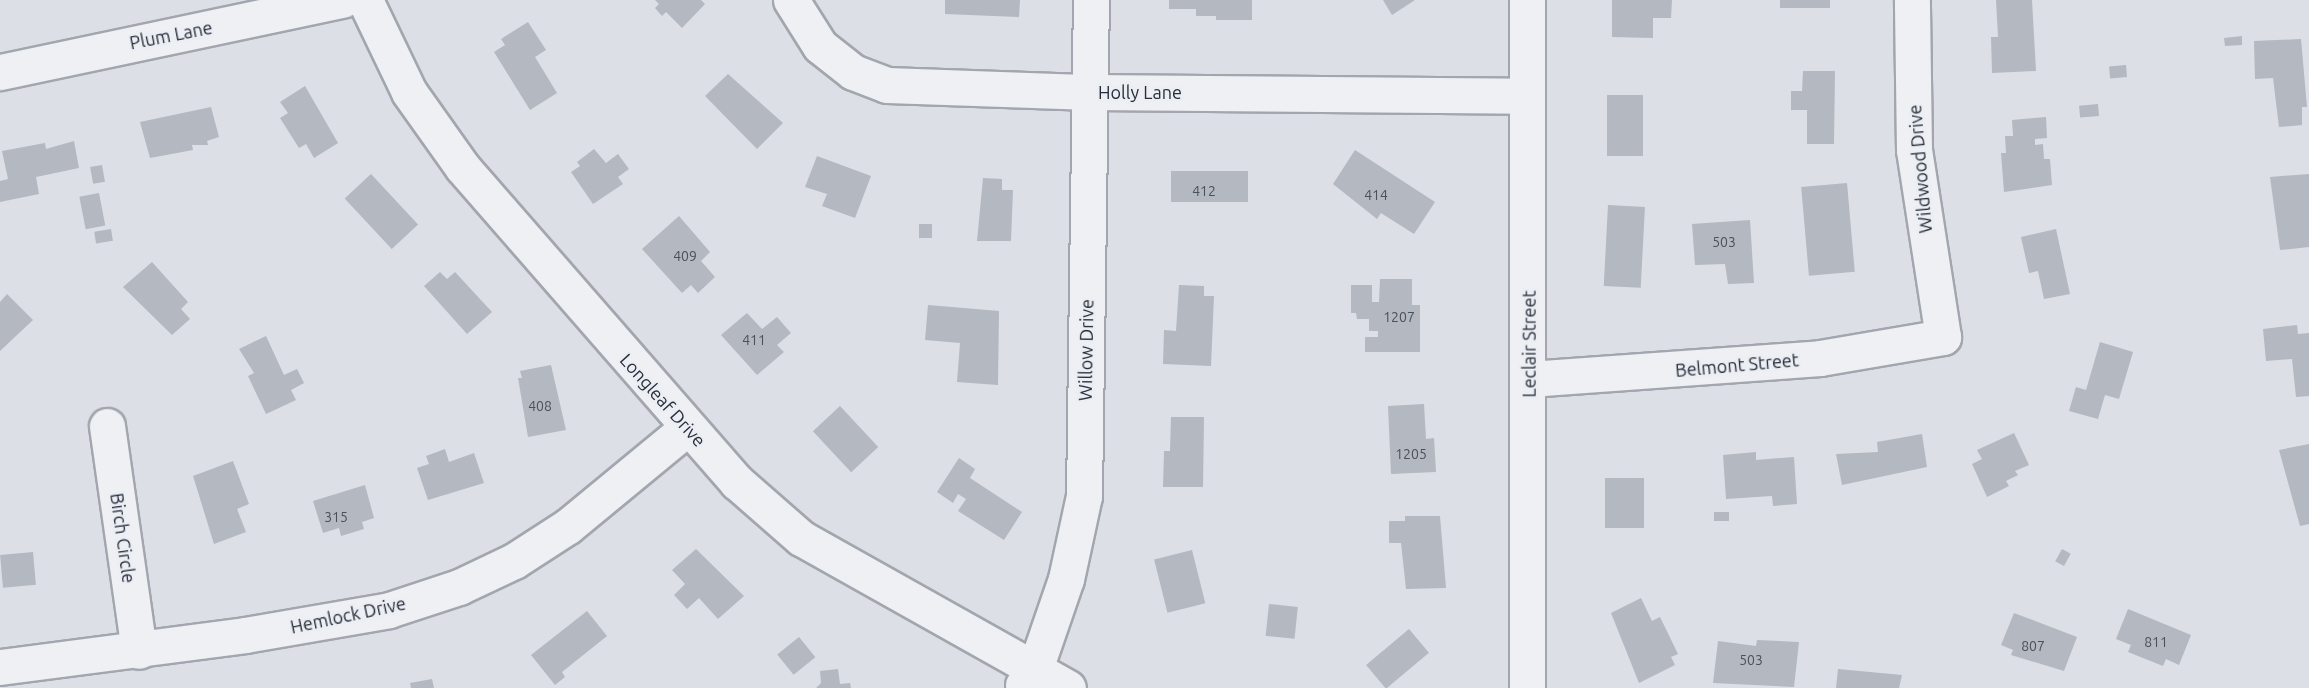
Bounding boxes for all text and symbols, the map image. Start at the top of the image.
street label: Plum Lane [128,16,214,54]
street label: Holly Lane [1098,81,1182,103]
street label: Wildwood Drive [1904,104,1936,234]
house number: 412 [1192,183,1216,199]
house number: 414 [1364,187,1388,203]
house number: 503 [1712,234,1736,250]
house number: 409 [673,248,697,264]
street label: Leclair Street [1518,290,1540,398]
street label: Willow Drive [1074,299,1098,401]
house number: 1207 [1383,309,1415,325]
house number: 411 [742,332,766,348]
street label: Longleaf Drive [616,349,710,451]
street label: Belmont Street [1674,349,1800,381]
house number: 408 [528,398,552,414]
house number: 1205 [1395,446,1427,462]
street label: Birch Circle [106,492,140,584]
house number: 315 [324,509,348,525]
street label: Hemlock Drive [288,592,408,638]
house number: 811 [2144,634,2168,650]
house number: 807 [2021,638,2045,654]
house number: 503 [1739,652,1763,668]

